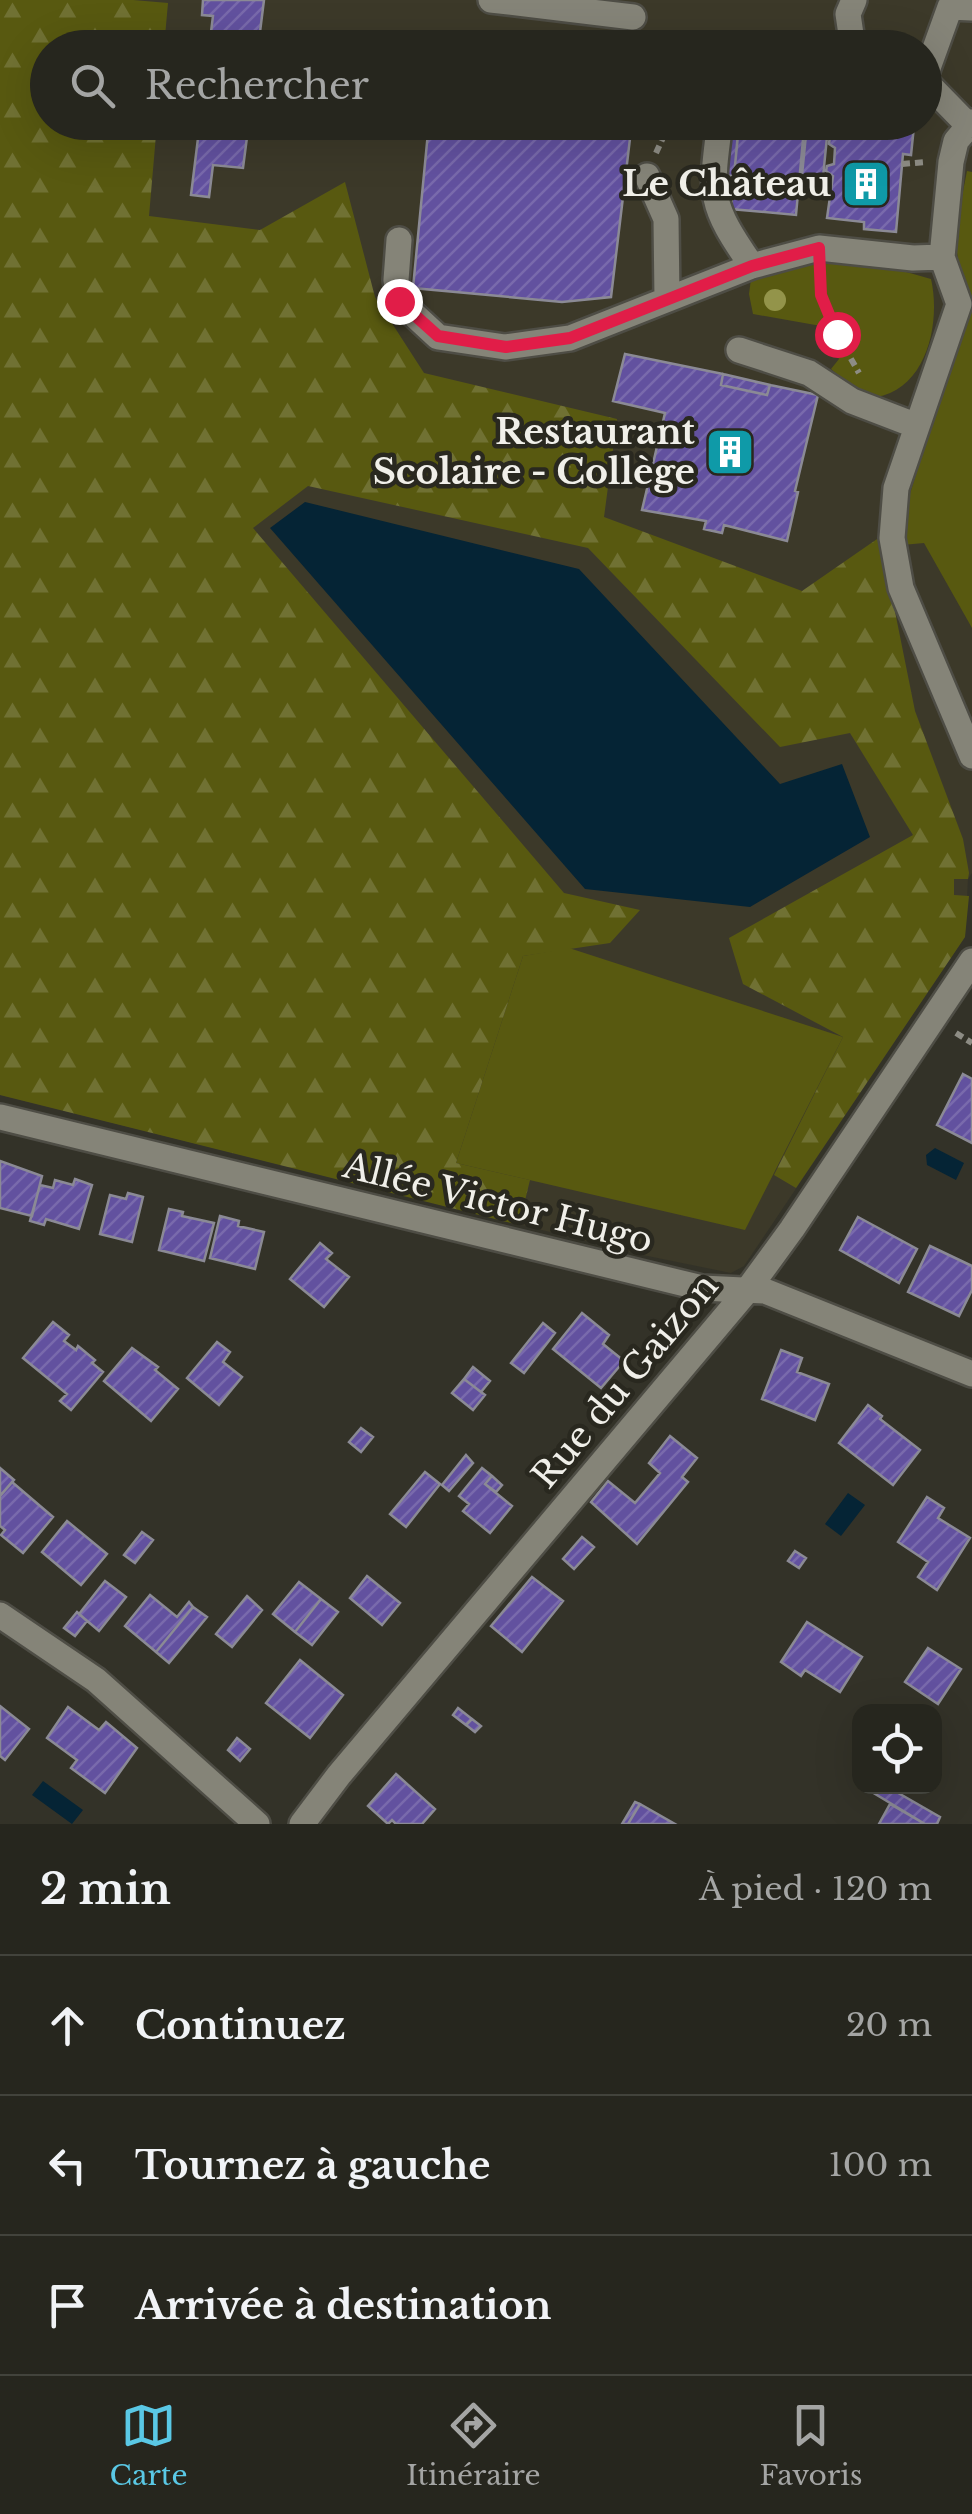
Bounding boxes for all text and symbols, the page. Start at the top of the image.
search box [30,30,942,140]
icon: search [65,58,120,113]
text: Rechercher [145,62,369,109]
building icon: Le Château [840,158,892,210]
place label: Le Château [622,162,831,205]
route end [377,279,423,325]
route start [815,312,861,358]
place label: Restaurant Scolaire - Collège [373,410,696,493]
building icon: Restaurant Scolaire - Collège [704,426,756,478]
street label: Allée Victor Hugo [338,1143,657,1262]
street label: Rue du Gaizon [522,1265,727,1497]
map controls [852,1704,942,1794]
button: locate [852,1704,942,1794]
text: 2 min [40,1863,171,1915]
text: À pied · 120 m [699,1869,932,1909]
icon: ahead [40,1998,95,2053]
text: Continuez [135,2002,346,2049]
text: 20 m [846,2005,932,2045]
icon: left [40,2138,95,2193]
text: Tournez à gauche [135,2142,491,2189]
text: 100 m [829,2145,932,2185]
icon: arrive [40,2278,95,2333]
text: Arrivée à destination [135,2282,551,2329]
tab: Carte [109,2398,187,2493]
tab: Itinéraire [406,2398,540,2493]
tab: Favoris [759,2398,863,2493]

